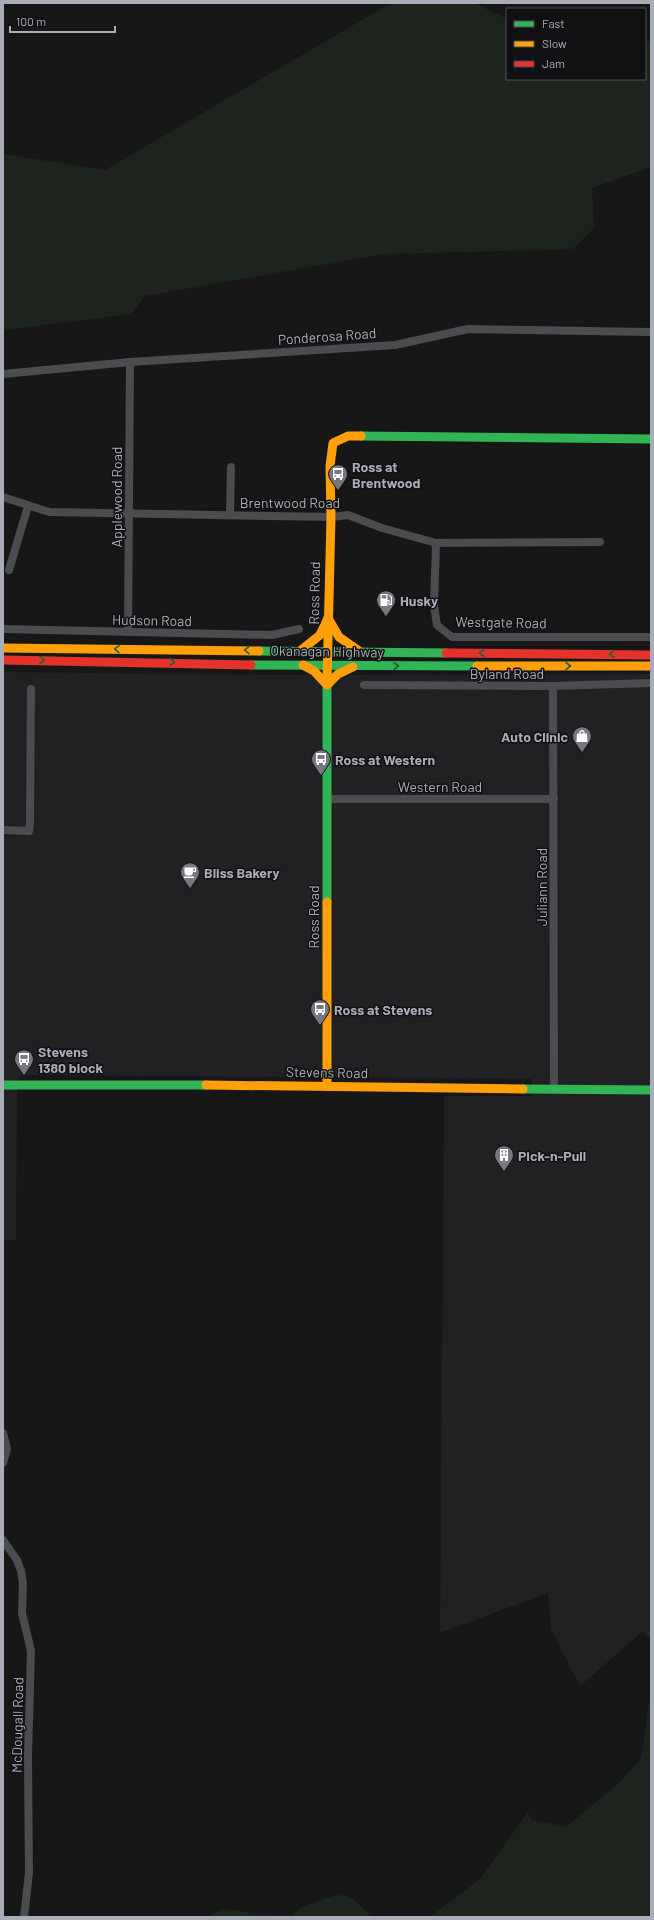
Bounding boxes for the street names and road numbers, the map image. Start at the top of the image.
street label: Ponderosa Road [277,324,377,348]
street label: Applewood Road [108,447,125,547]
street label: Brentwood Road [240,494,340,511]
street label: Ross Road [305,561,323,625]
street label: Hudson Road [112,611,192,629]
street label: Westgate Road [455,613,547,631]
street label: Okanagan Highway [270,642,384,660]
street label: Byland Road [470,665,544,682]
street label: Western Road [398,778,482,795]
street label: Juliann Road [533,848,550,926]
street label: Ross Road [305,885,322,949]
street label: Stevens Road [286,1063,368,1081]
street label: McDougall Road [8,1677,26,1773]

